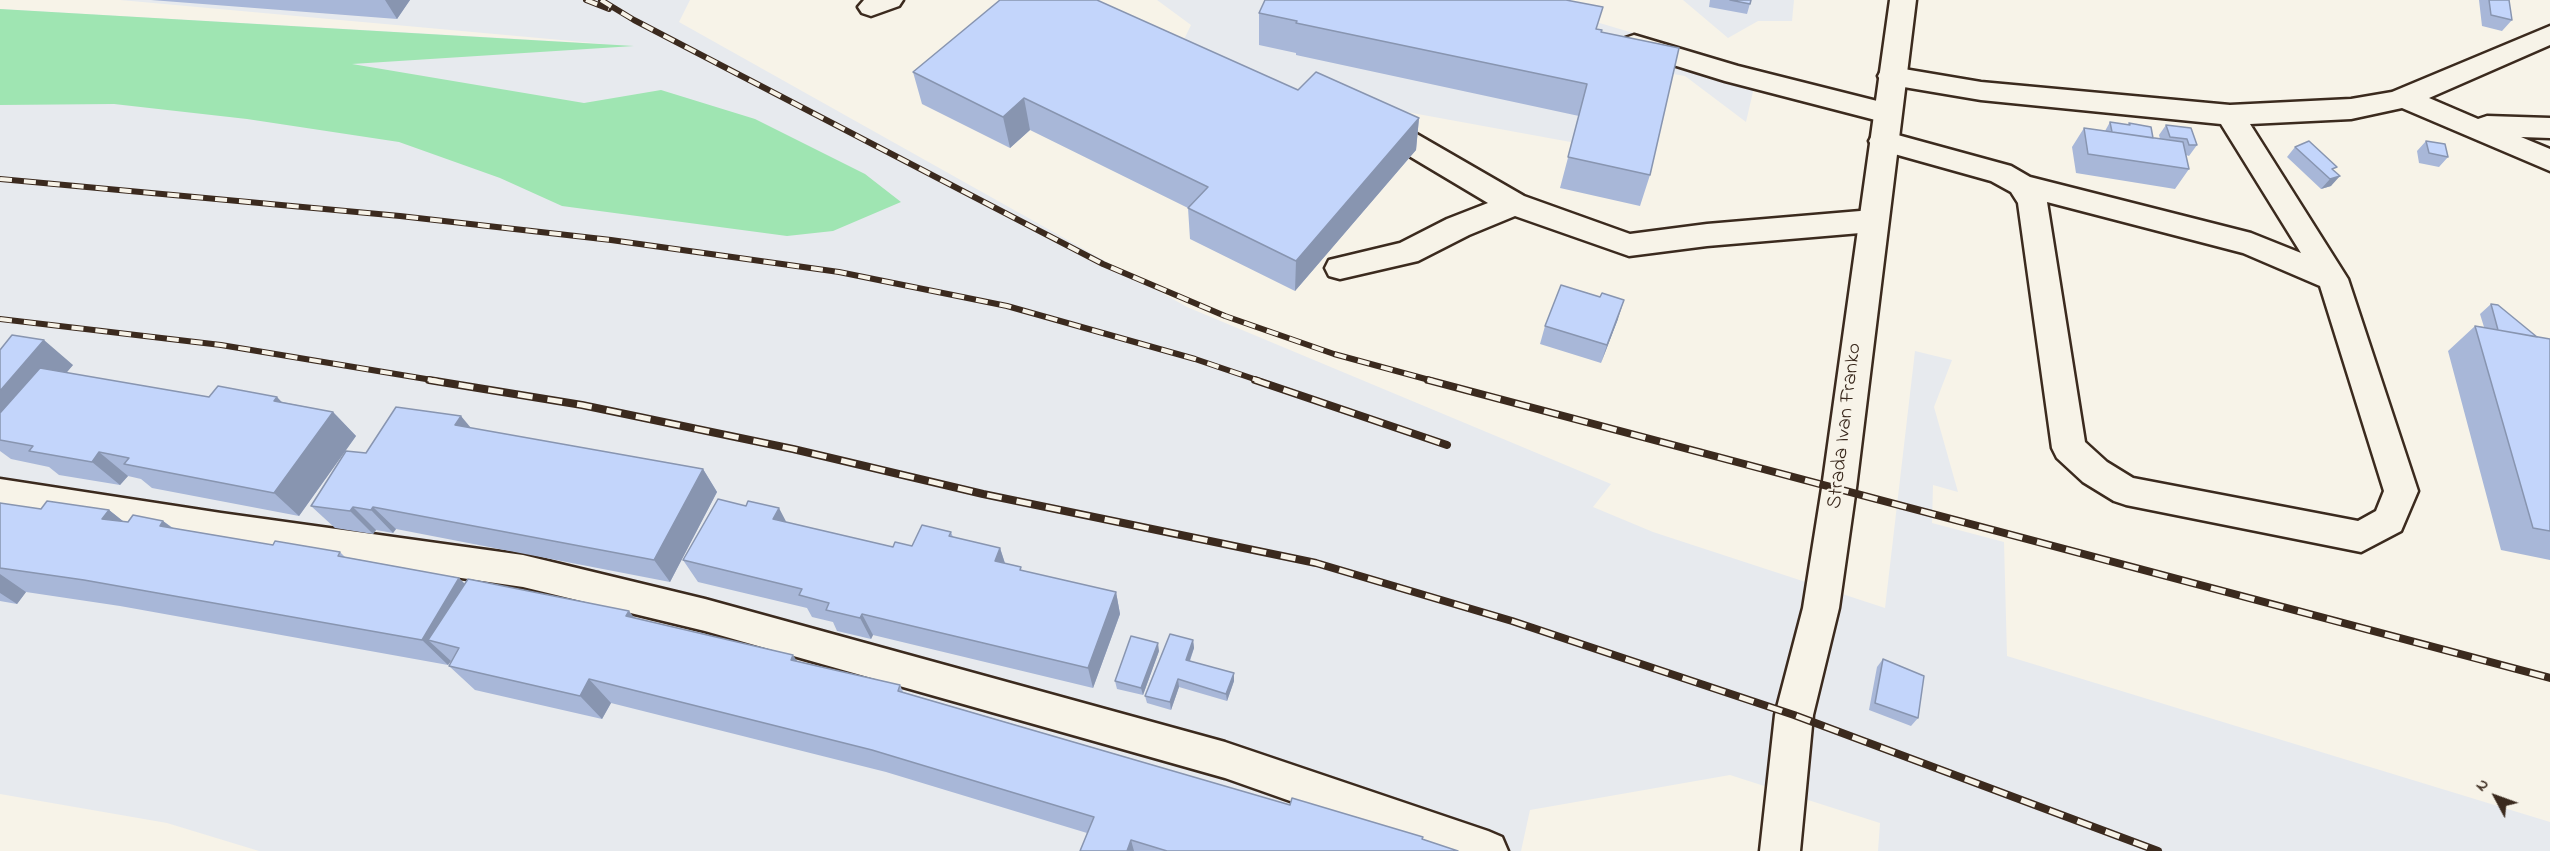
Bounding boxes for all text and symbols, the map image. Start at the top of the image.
street label: Strada Ivan Franko [1823,342,1869,510]
north arrow [2466,767,2526,827]
text: N [2470,773,2495,797]

